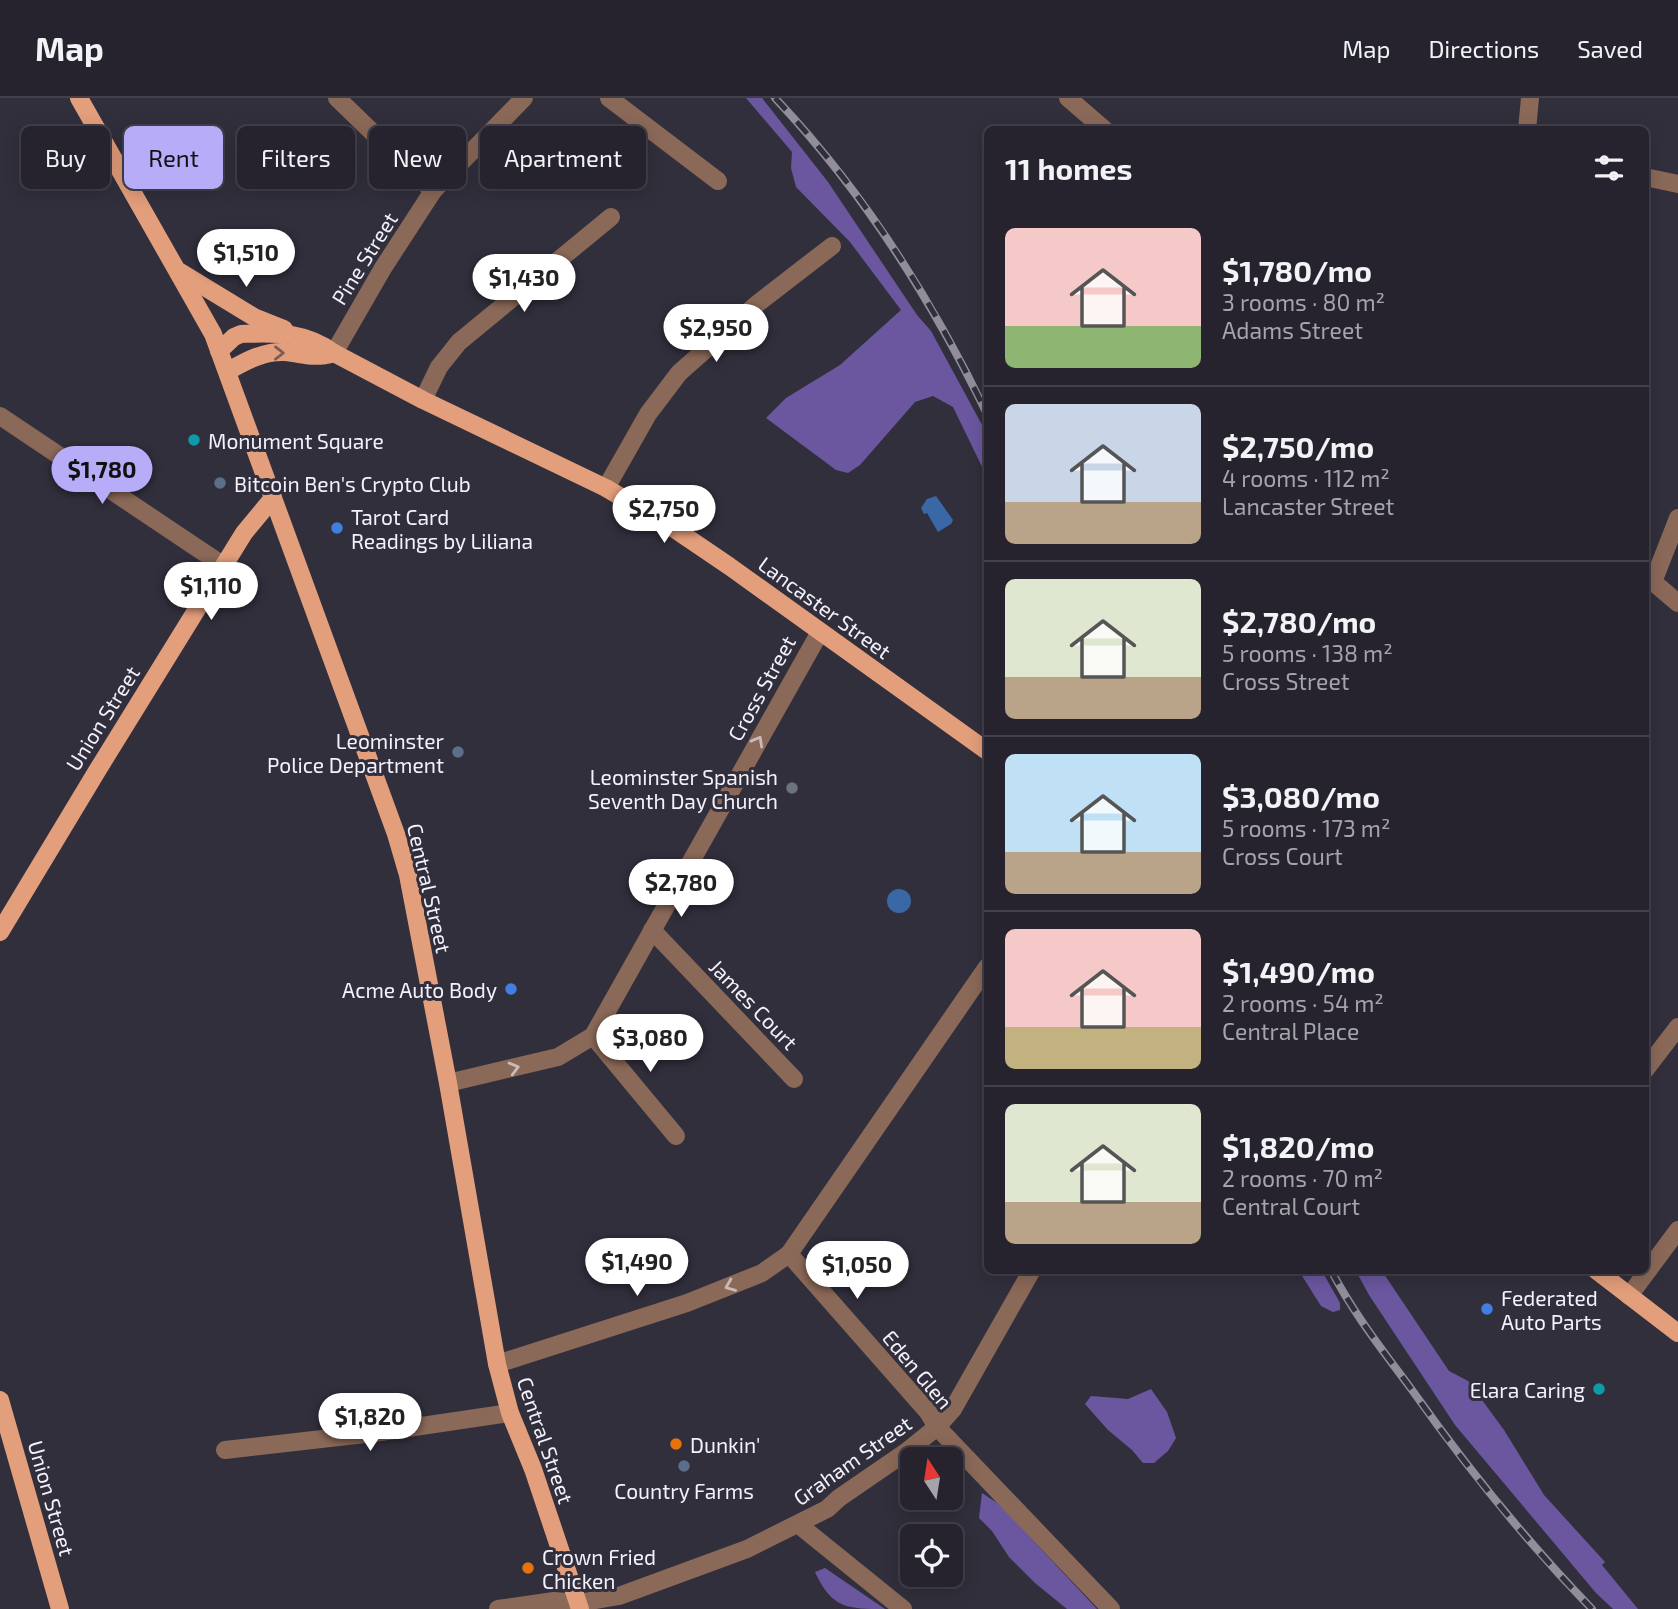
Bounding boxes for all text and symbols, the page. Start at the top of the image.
text: Map [35,28,104,68]
text: Map [1342,34,1390,63]
text: Directions [1428,34,1539,63]
text: Saved [1577,34,1643,63]
chip: Buy [21,126,110,189]
chip: Rent [124,126,223,189]
chip: Filters [237,126,355,189]
chip: New [369,126,466,189]
chip: Apartment [480,126,646,189]
icon: filters [1590,149,1628,187]
text: 11 homes [1005,150,1132,186]
street label: Pine Street [326,207,402,309]
pin: $1,510 [189,230,303,289]
text: $1,510 [213,238,279,266]
text: $1,780/mo [1222,252,1372,288]
pin: $1,430 [467,254,581,314]
icon: home [1061,256,1145,340]
text: $1,430 [489,263,559,291]
text: 3 rooms · 80 m² [1222,288,1385,316]
pin: $2,950 [659,304,773,364]
text: $2,950 [679,313,753,341]
text: Adams Street [1222,316,1363,344]
one-way arrow [274,345,285,361]
place label: Monument Square [208,428,384,453]
text: $2,750/mo [1222,428,1374,464]
marker: Monument Square [186,432,202,448]
icon: home [1061,432,1145,516]
pin: $1,780 [45,446,159,506]
text: $1,780 [67,455,137,483]
text: 4 rooms · 112 m² [1222,464,1390,492]
place label: Bitcoin Ben's Crypto Club [234,471,471,496]
marker: Bitcoin Ben's Crypto Club [212,475,228,491]
pin: $2,750 [607,486,721,545]
text: Lancaster Street [1222,492,1394,520]
text: $2,750 [629,494,699,522]
place label: Tarot Card Readings by Liliana [351,504,533,553]
marker: Tarot Card Readings by Liliana [329,520,345,536]
street label: Lancaster Street [754,551,896,663]
pin: $1,110 [154,562,268,622]
text: $1,110 [180,571,242,599]
text: $2,780/mo [1222,603,1376,639]
icon: home [1061,607,1145,691]
street label: Cross Street [722,631,800,745]
text: 5 rooms · 138 m² [1222,639,1393,667]
street label: Union Street [60,661,144,775]
text: Cross Street [1222,667,1350,695]
place label: Leominster Police Department [267,728,445,777]
one-way arrow [749,736,763,749]
marker: Leominster Police Department [450,744,466,760]
place label: Leominster Spanish Seventh Day Church [588,764,778,813]
text: $3,080/mo [1222,778,1380,814]
marker: Leominster Spanish Seventh Day Church [784,780,800,796]
icon: home [1061,782,1145,866]
text: 5 rooms · 173 m² [1222,814,1391,842]
street label: Central Street [403,821,457,955]
text: Cross Court [1222,842,1343,870]
pin: $2,780 [624,860,738,919]
text: $2,780 [645,868,717,896]
text: $1,490/mo [1222,953,1375,989]
street label: James Court [705,954,803,1054]
icon: home [1061,957,1145,1041]
place label: Acme Auto Body [342,977,497,1002]
marker: Acme Auto Body [503,981,519,997]
text: 2 rooms · 54 m² [1222,989,1384,1017]
pin: $3,080 [593,1014,707,1074]
text: Central Place [1222,1017,1359,1045]
text: $3,080 [612,1023,688,1051]
one-way arrow [508,1062,520,1076]
text: $1,820/mo [1222,1128,1374,1164]
icon: home [1061,1132,1145,1216]
text: 2 rooms · 70 m² [1222,1164,1383,1192]
text: Central Court [1222,1192,1360,1220]
pin: $1,490 [580,1238,694,1298]
pin: $1,050 [800,1242,914,1301]
text: $1,490 [601,1247,673,1275]
text: $1,050 [822,1250,892,1278]
one-way arrow [724,1277,736,1291]
place label: Federated Auto Parts [1501,1285,1602,1334]
marker: Federated Auto Parts [1479,1301,1495,1317]
street label: Eden Glen [878,1325,958,1413]
street label: Central Street [513,1373,579,1507]
place label: Elara Caring [1470,1377,1585,1402]
marker: Elara Caring [1591,1381,1607,1397]
pin: $1,820 [313,1394,427,1453]
text: $1,820 [334,1402,406,1430]
street label: Graham Street [788,1410,916,1510]
place label: Dunkin' [690,1432,760,1457]
marker: Dunkin' [668,1436,684,1452]
street label: Union Street [24,1438,80,1558]
north arrow [900,1447,962,1510]
map controls [900,1447,963,1587]
marker: Country Farms [676,1458,692,1474]
place label: Country Farms [614,1478,754,1503]
button: locate [900,1524,963,1587]
place label: Crown Fried Chicken [542,1544,656,1593]
marker: Crown Fried Chicken [520,1560,536,1576]

